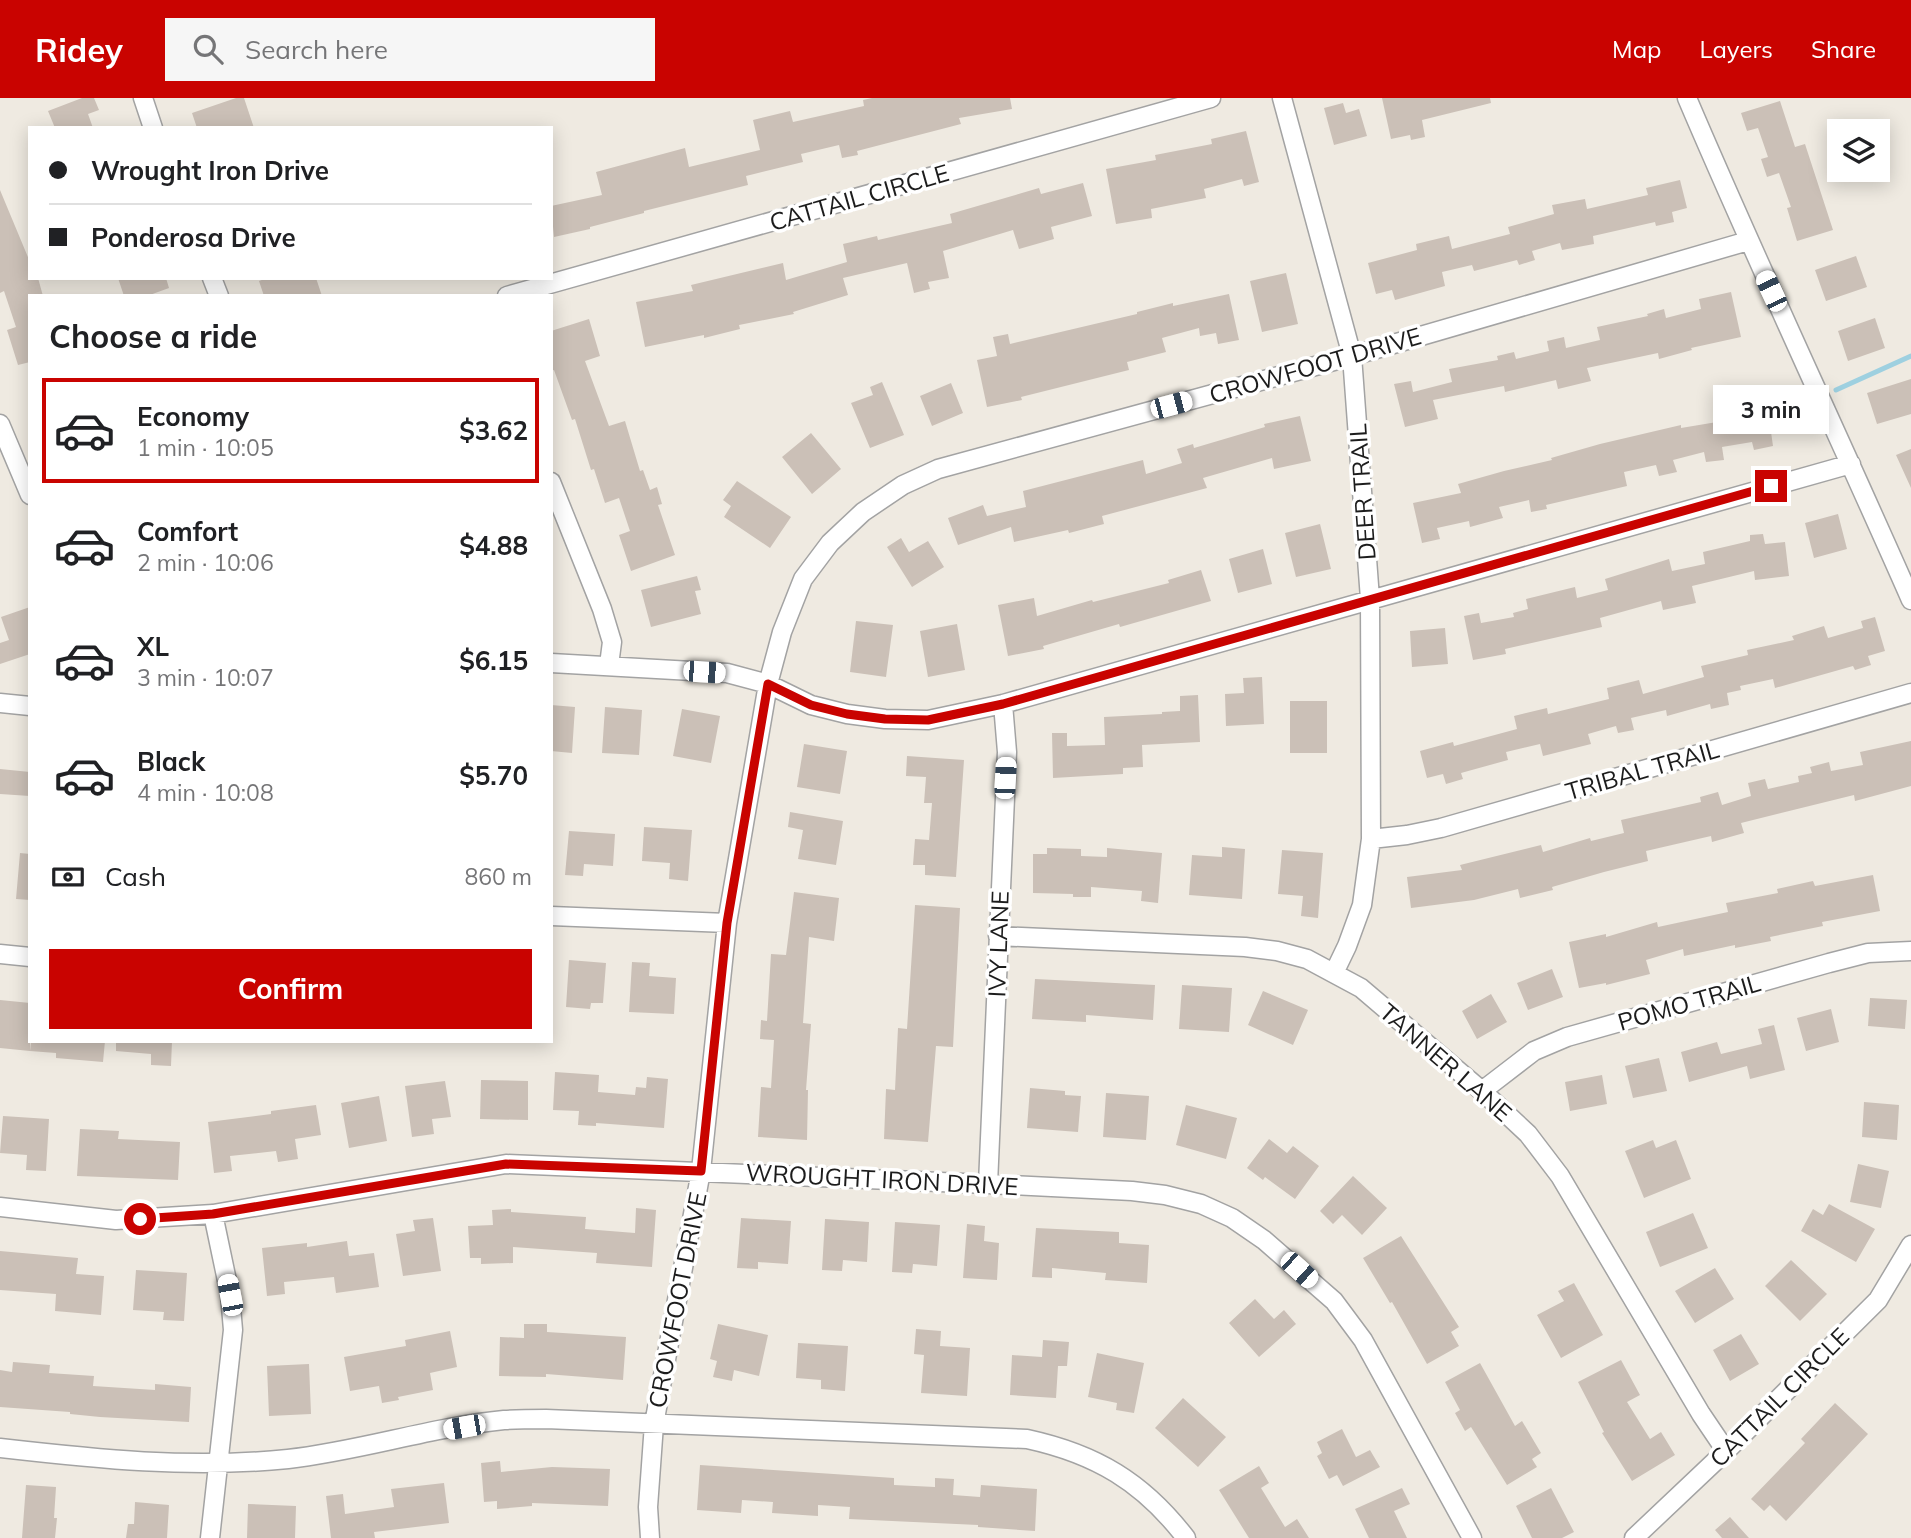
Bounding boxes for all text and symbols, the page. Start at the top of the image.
search box [165,18,655,81]
text: Ridey [35,29,123,70]
icon: search [189,30,227,68]
text: Search here [245,33,388,66]
text: Map [1612,34,1661,64]
text: Layers [1699,34,1773,64]
text: Share [1811,34,1876,64]
map controls [1827,119,1890,182]
button: layers [1827,119,1890,182]
text: Wrought Iron Drive [91,154,329,187]
street label: CATTAIL CIRCLE [766,157,952,237]
text: Ponderosa Drive [91,221,296,254]
car [1753,268,1790,314]
text: Choose a ride [49,316,257,356]
street label: CROWFOOT DRIVE [1206,320,1424,410]
callout: 3 min [1713,384,1829,434]
car [1148,389,1195,421]
text: 3 min [1741,395,1801,424]
icon: car [53,399,116,462]
text: Economy [137,400,249,433]
text: $3.62 [459,414,528,447]
street label: DEER TRAIL [1342,423,1382,561]
text: 1 min · 10:05 [137,433,274,462]
route end [1755,470,1787,502]
icon: car [53,514,116,577]
text: Comfort [137,515,238,548]
text: $4.88 [459,529,528,562]
text: 2 min · 10:06 [137,548,274,577]
icon: car [53,629,116,692]
text: XL [137,630,169,663]
text: $6.15 [459,644,528,677]
car [683,660,726,684]
text: 3 min · 10:07 [137,663,274,692]
street label: TRIBAL TRAIL [1562,734,1722,806]
icon: car [53,744,116,807]
text: Black [137,745,205,778]
car [994,756,1017,800]
text: $5.70 [459,759,528,792]
text: 4 min · 10:08 [137,778,274,807]
icon: cash [49,858,87,896]
text: Cash [105,860,166,893]
text: 860 m [464,862,532,891]
street label: IVY LANE [981,890,1015,998]
button: Confirm [49,949,532,1029]
street label: POMO TRAIL [1614,967,1764,1037]
street label: TANNER LANE [1374,996,1518,1128]
street label: WROUGHT IRON DRIVE [745,1157,1019,1201]
street label: CROWFOOT DRIVE [641,1190,713,1410]
route start [124,1203,156,1235]
car [1277,1248,1322,1292]
car [216,1272,245,1318]
street label: CATTAIL CIRCLE [1703,1321,1855,1473]
car [442,1413,487,1441]

